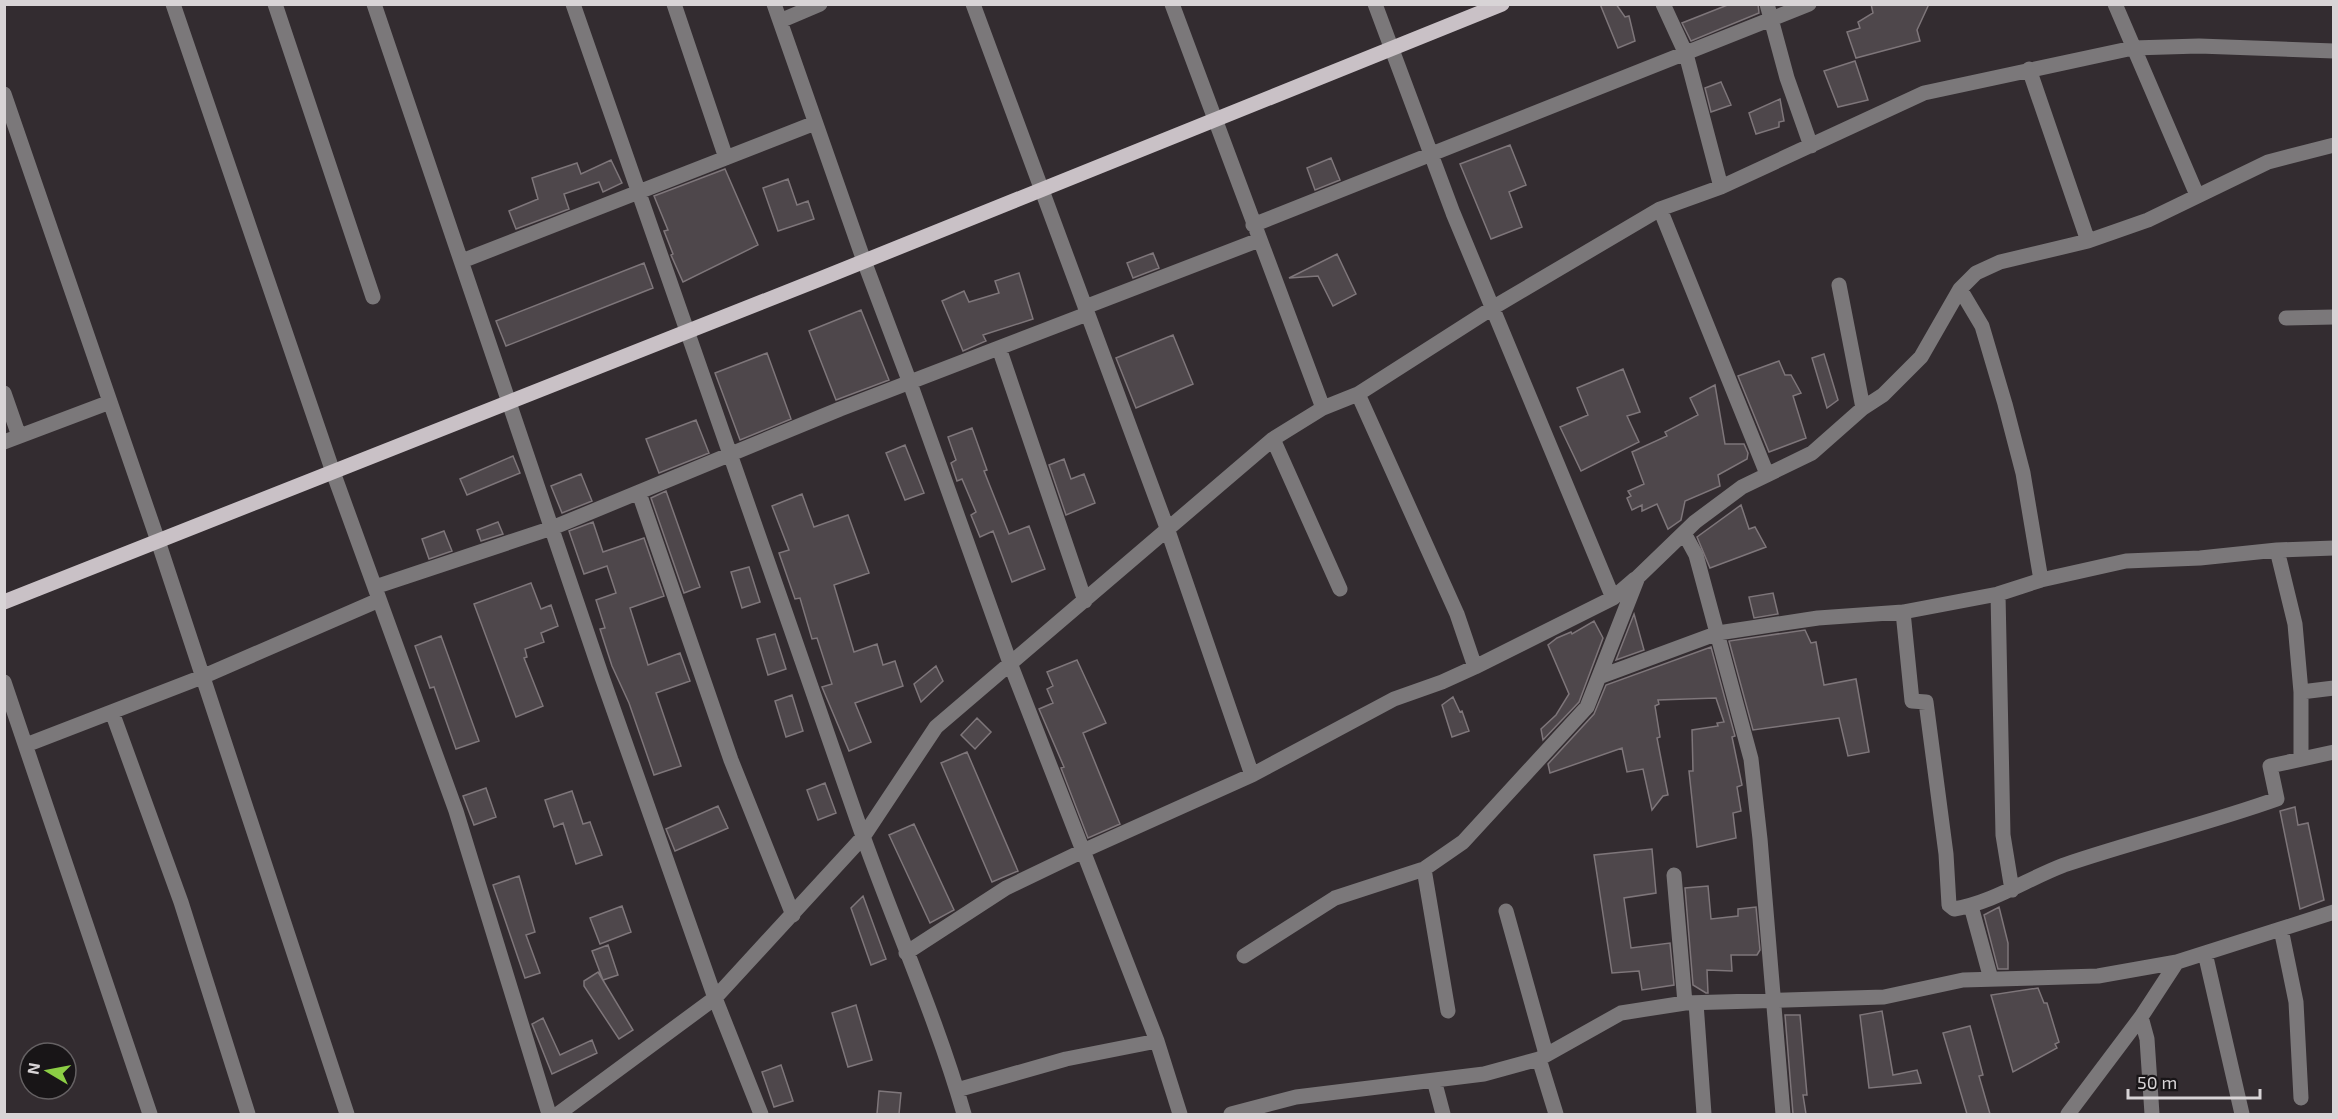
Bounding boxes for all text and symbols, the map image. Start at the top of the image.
north arrow [18,1041,78,1101]
text: N [22,1061,43,1076]
scale bar [2128,1062,2260,1100]
text: 50 m [2137,1071,2177,1093]

